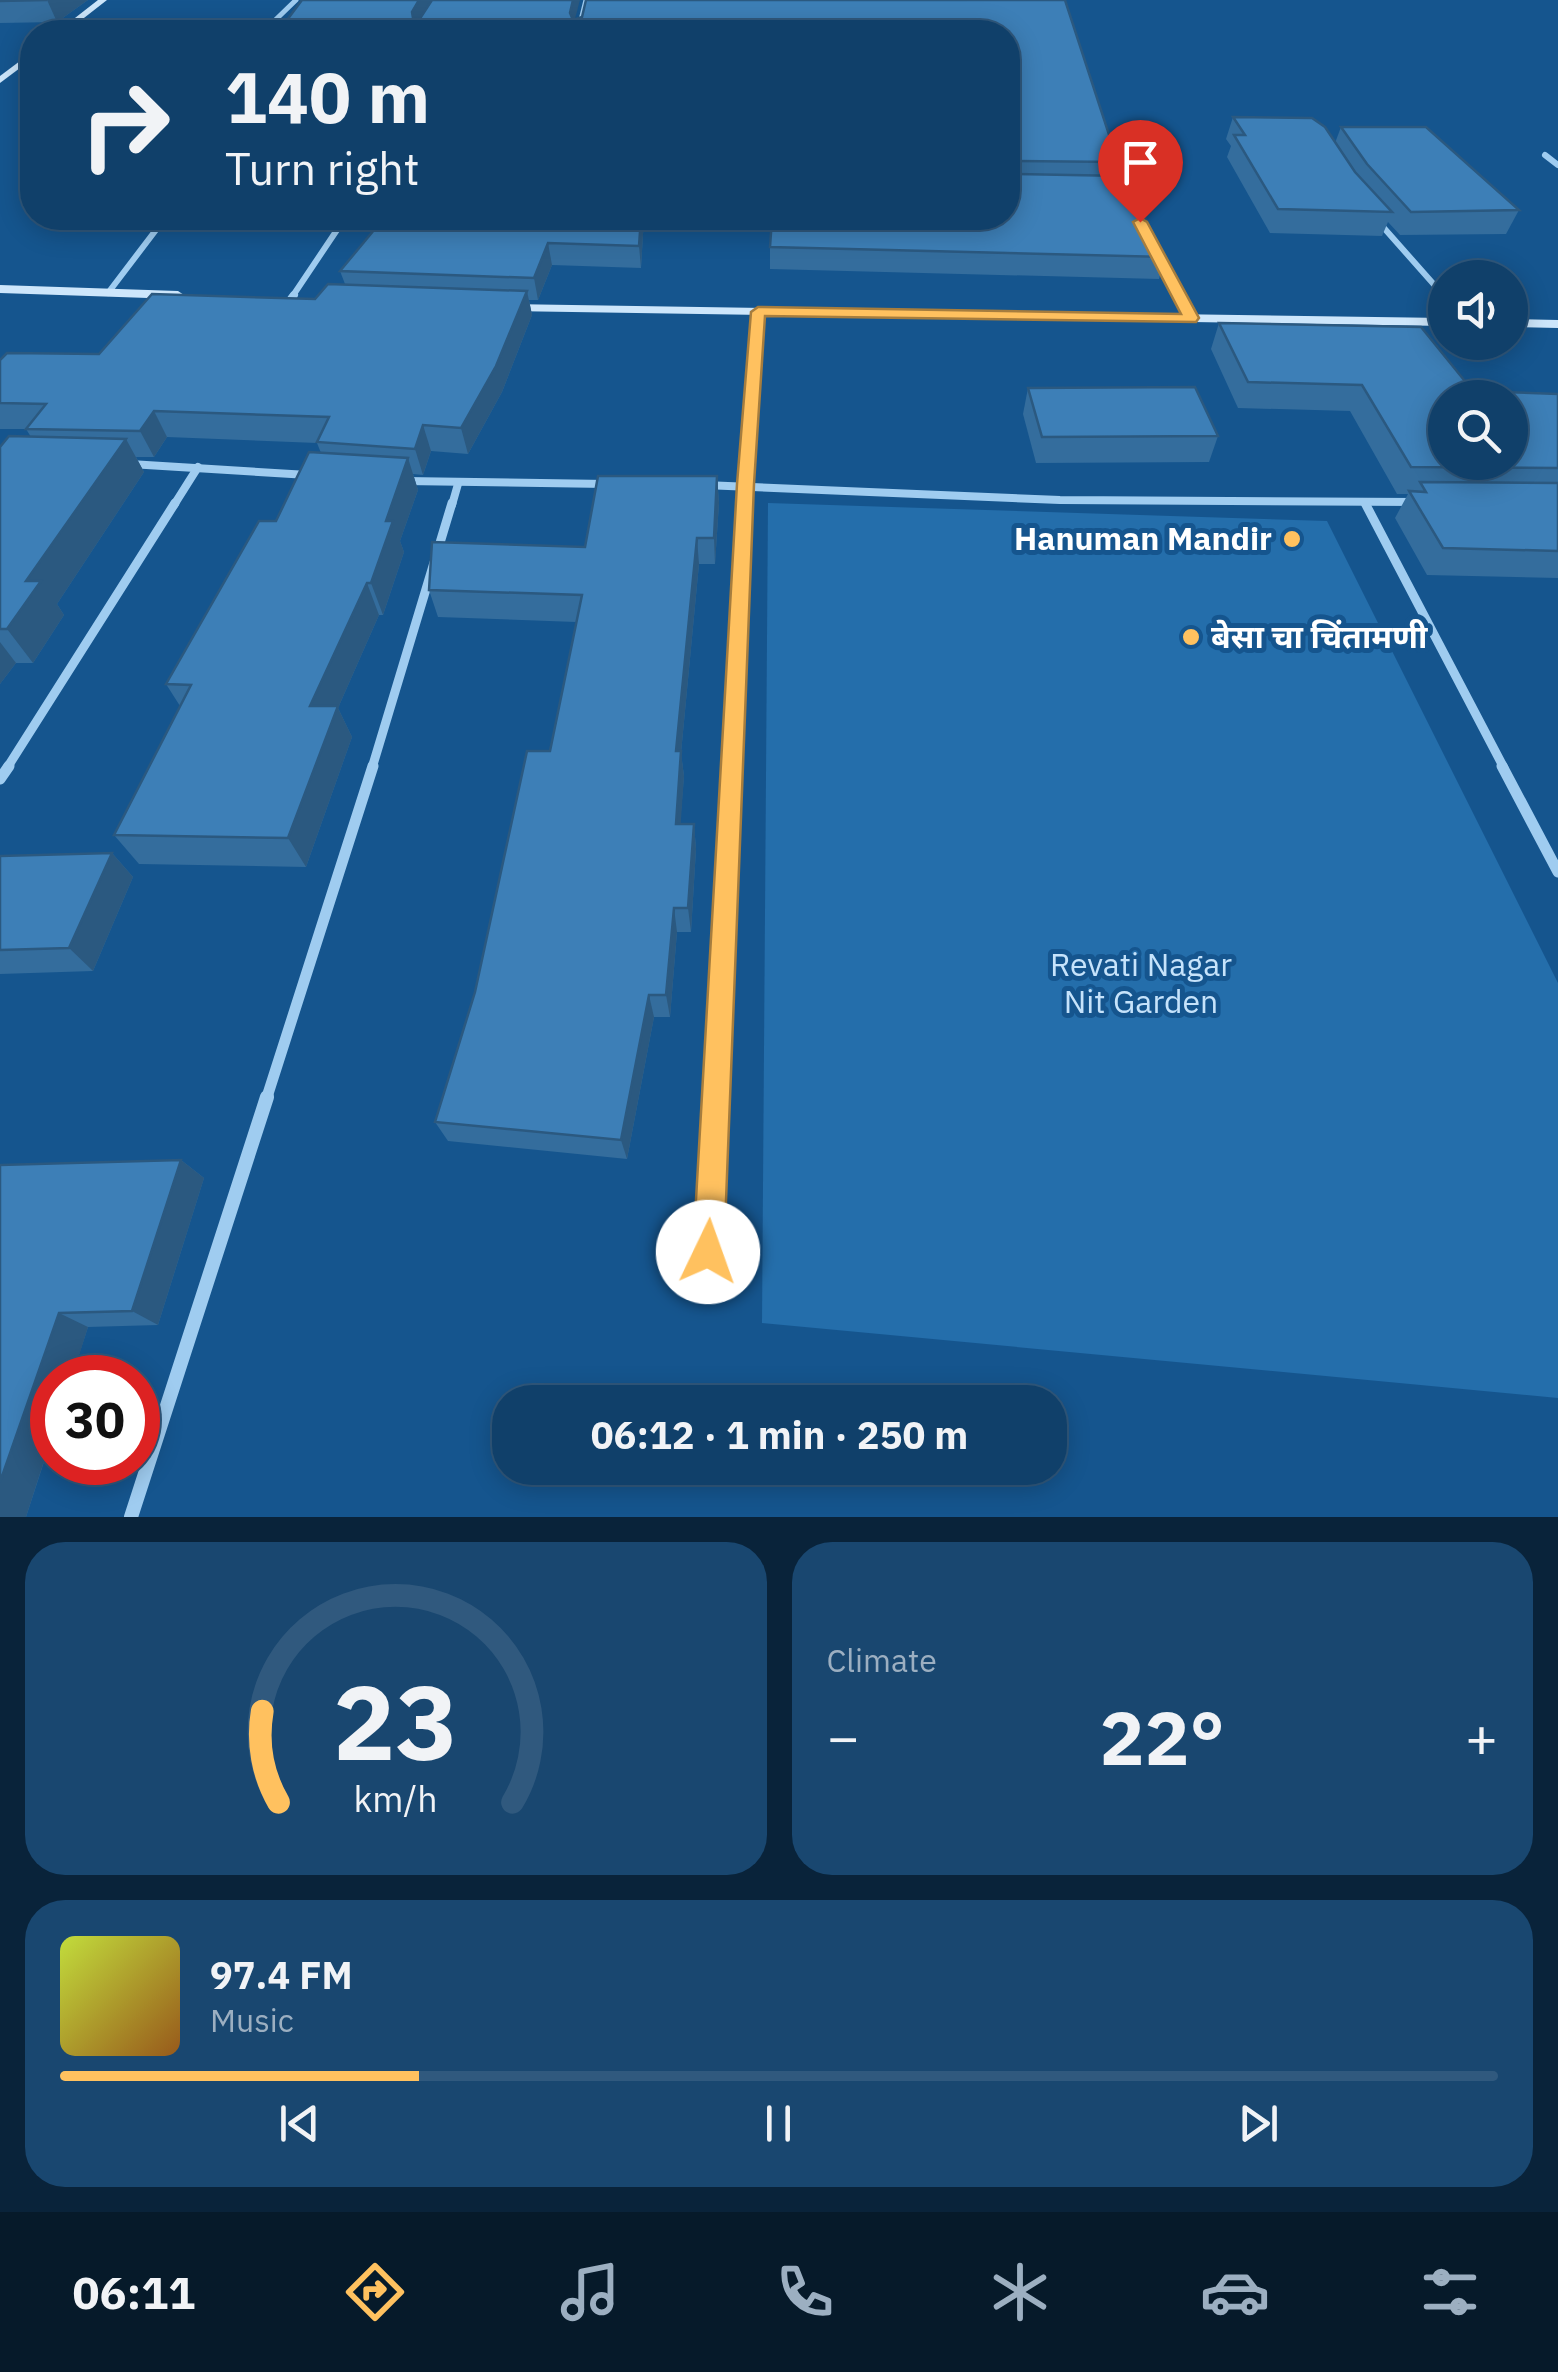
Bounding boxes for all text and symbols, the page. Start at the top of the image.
text: 140 m [225,51,430,142]
icon: right [60,60,190,190]
pin [1098,120,1183,223]
icon: arrive [1113,135,1168,190]
text: Turn right [225,139,420,197]
map controls [1428,260,1528,480]
button: sound [1428,260,1528,360]
button: search [1428,380,1528,480]
place label: Hanuman Mandir [1014,517,1272,559]
marker: Hanuman Mandir [1281,528,1303,550]
place label: बेसा चा चिंतामणी [1211,615,1428,657]
marker: बेसा चा चिंतामणी [1180,626,1202,648]
park label: Revati Nagar Nit Garden [1050,943,1232,1022]
position arrow [656,1200,760,1304]
speed limit sign: 30 [30,1355,160,1485]
text: 06:12 · 1 min · 250 m [591,1410,968,1459]
text: Climate [827,1639,937,1681]
text: 23 [333,1653,458,1789]
text: 22° [1100,1688,1225,1786]
text: − [827,1701,860,1772]
text: + [1465,1701,1498,1772]
text: km/h [354,1775,438,1822]
text: 97.4 FM [210,1950,353,1999]
text: Music [210,1999,294,2041]
icon: previous [272,2096,327,2151]
icon: pause [751,2096,806,2151]
icon: next [1231,2096,1286,2151]
icon: directions [340,2257,410,2327]
icon: music [555,2257,625,2327]
icon: phone [770,2257,840,2327]
icon: climate [985,2257,1055,2327]
icon: car [1200,2257,1270,2327]
icon: filters [1415,2257,1485,2327]
text: 06:11 [73,2263,195,2321]

